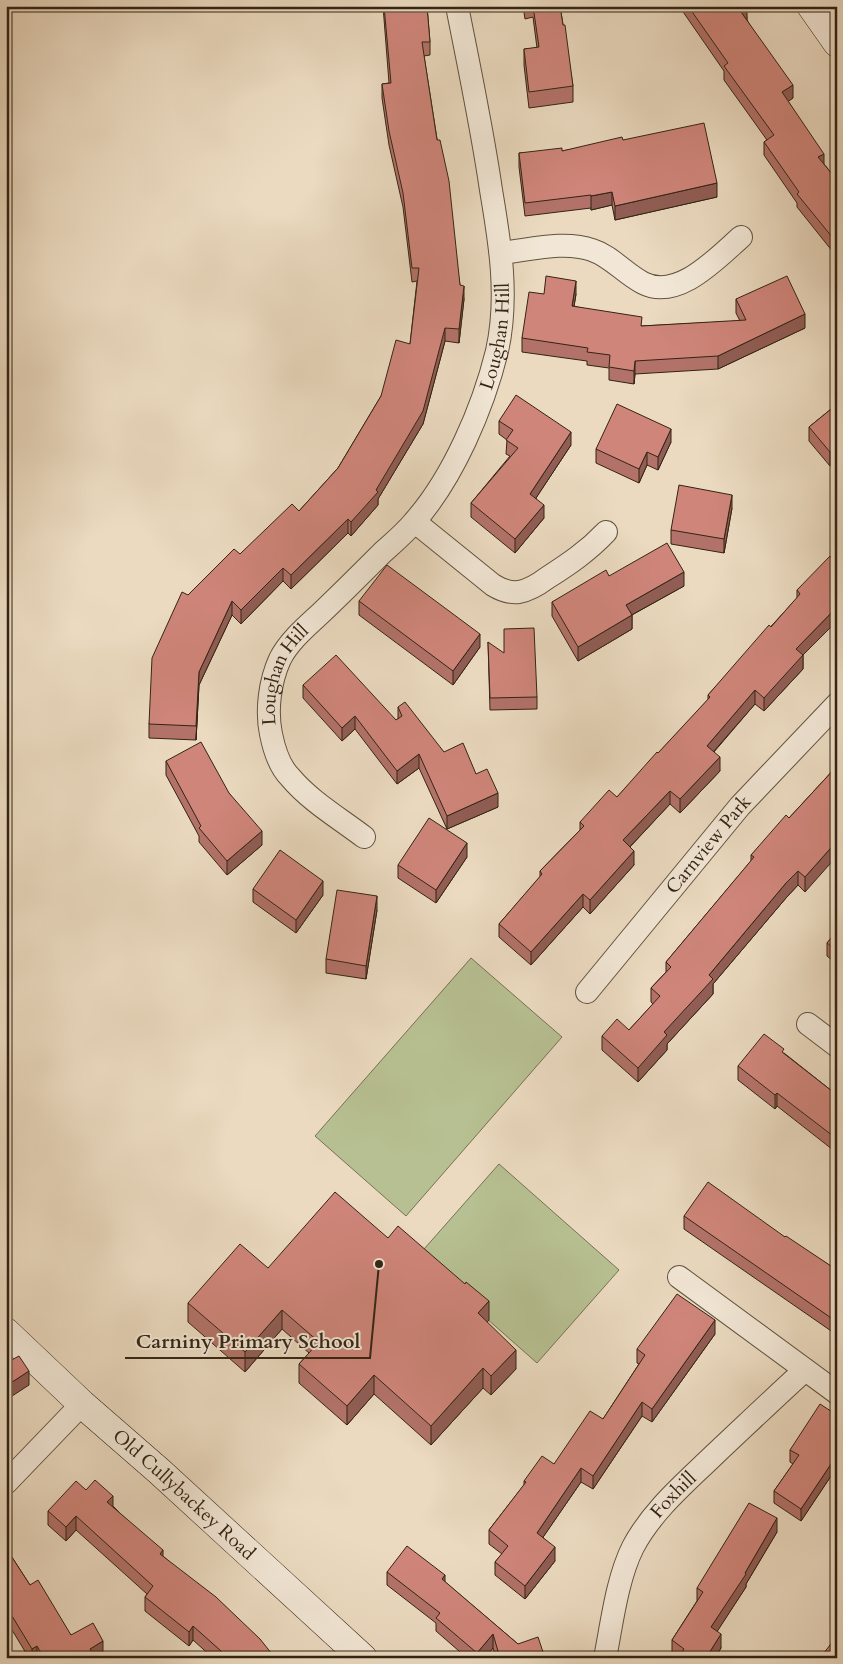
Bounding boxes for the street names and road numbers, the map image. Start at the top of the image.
street label: Loughan Hill [474,282,516,393]
street label: Loughan Hill [256,618,314,726]
street label: Carnview Park [660,789,757,899]
street label: Old Cullybackey Road [107,1423,261,1566]
street label: Foxhill [644,1465,702,1524]

